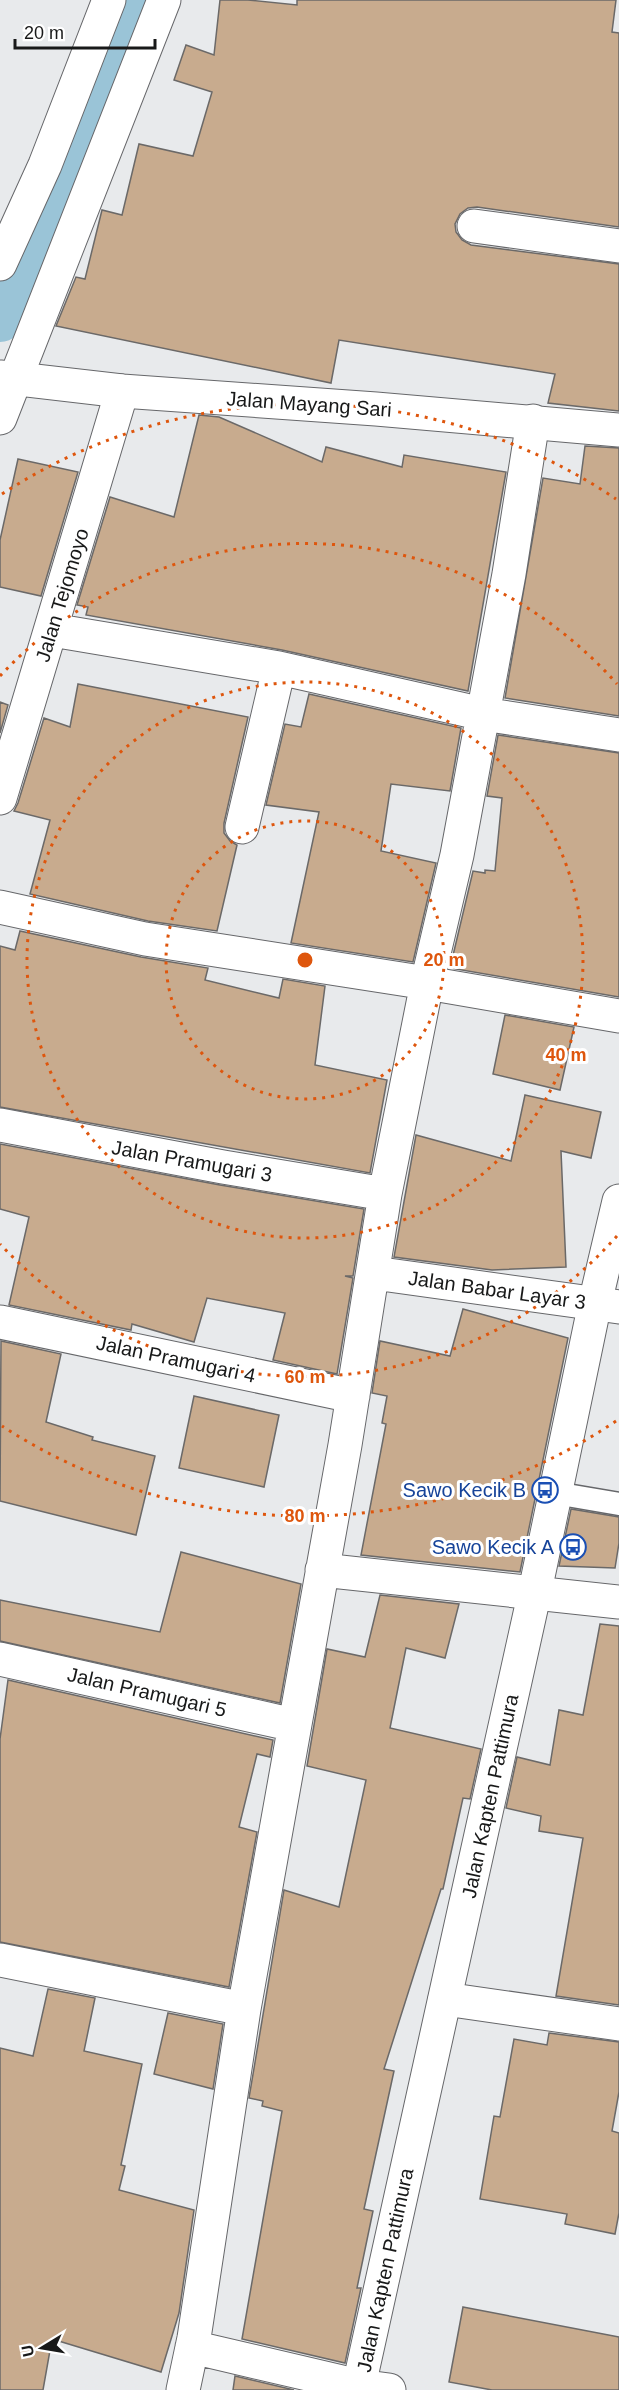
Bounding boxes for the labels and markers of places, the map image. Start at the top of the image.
centre of rings [295,950,315,970]
bus stop icon: Sawo Kecik B [530,1475,560,1505]
place label: Sawo Kecik B [403,1479,526,1501]
bus stop icon: Sawo Kecik A [558,1532,588,1562]
place label: Sawo Kecik A [432,1536,555,1558]

